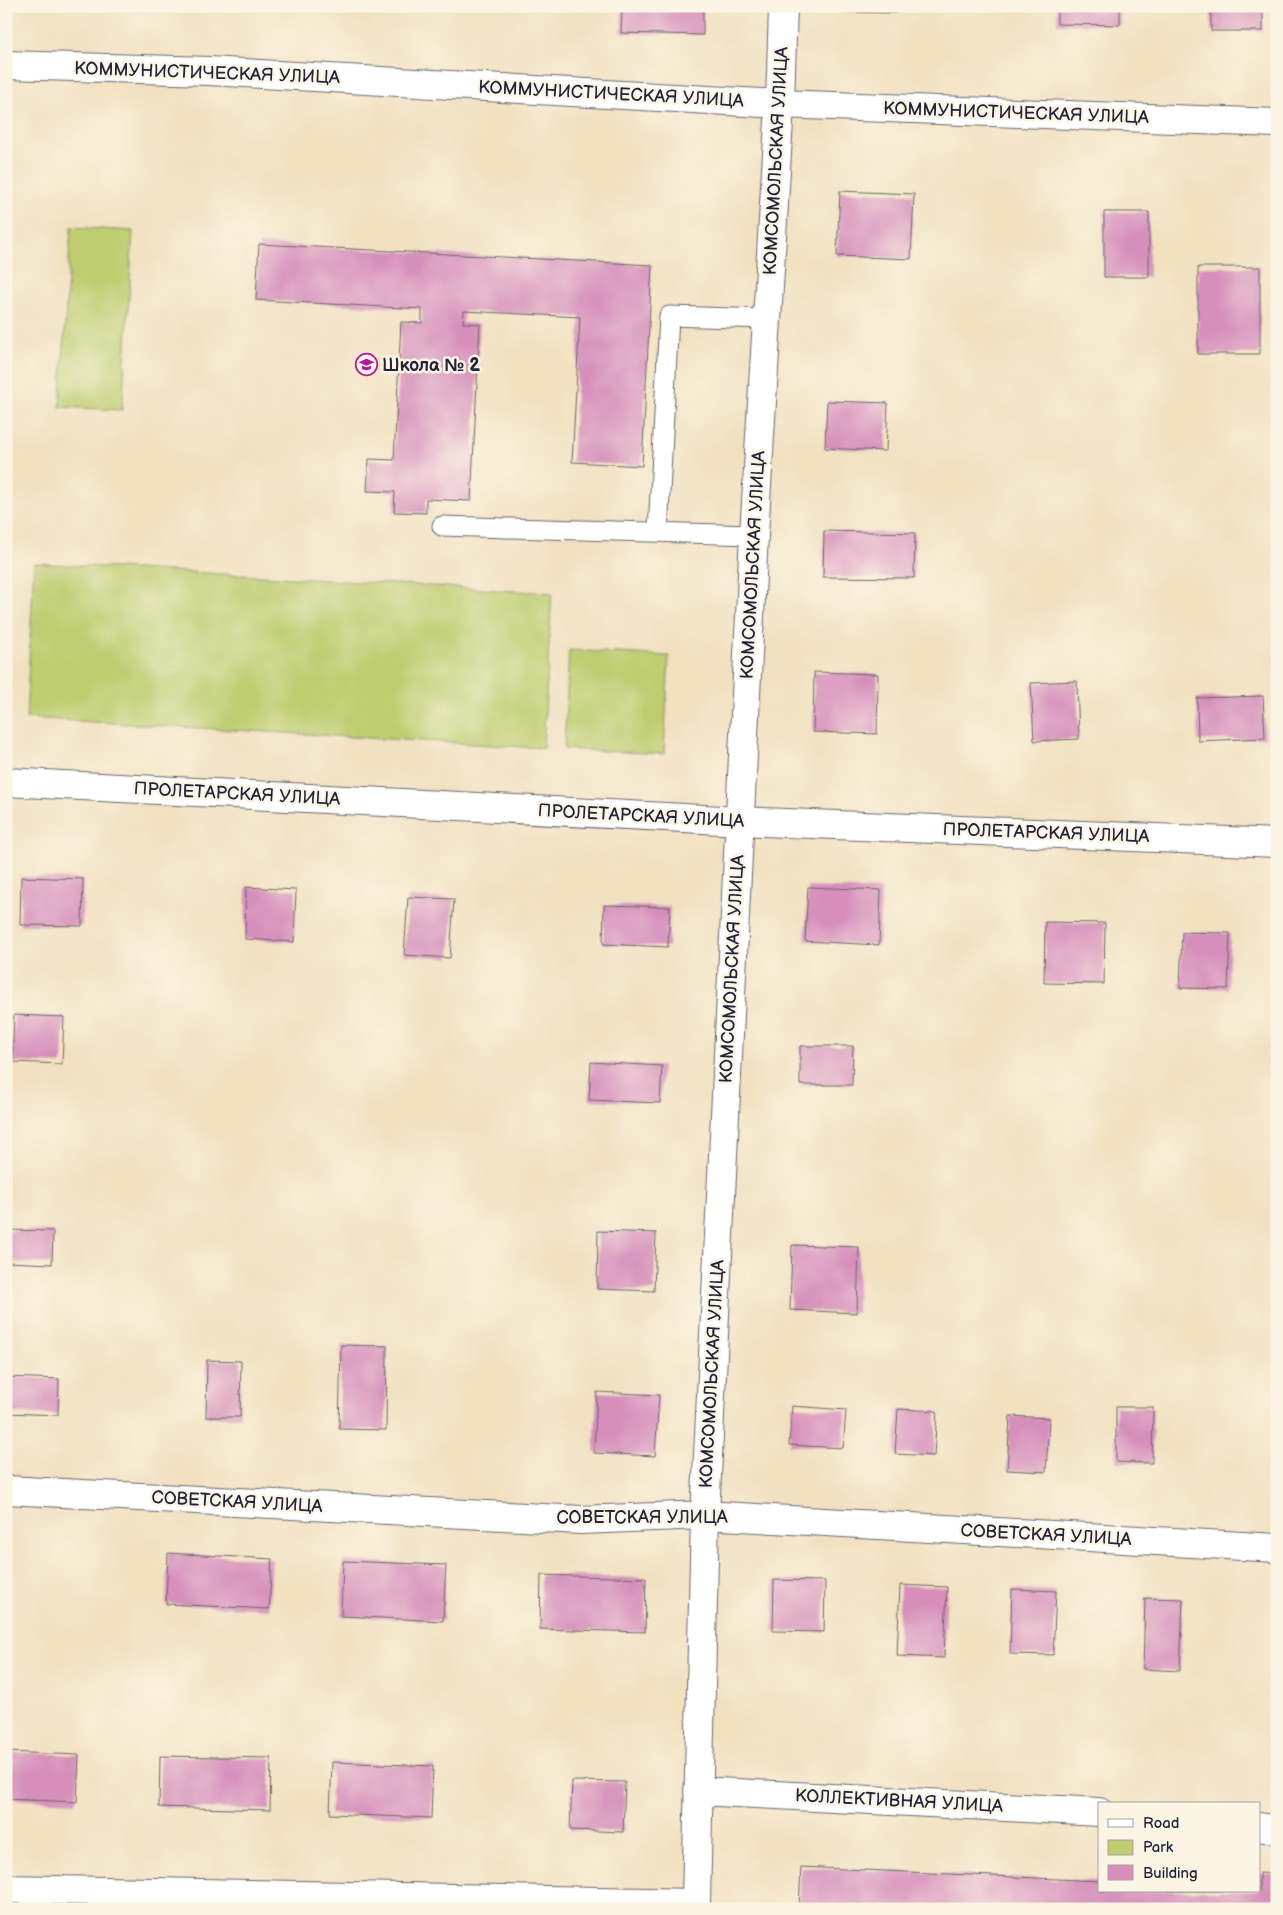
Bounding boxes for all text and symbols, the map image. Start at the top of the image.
street label: КОМСОМОЛЬСКАЯ УЛИЦА [760,46,792,276]
street label: КОММУНИСТИЧЕСКАЯ УЛИЦА [74,58,340,88]
street label: КОММУНИСТИЧЕСКАЯ УЛИЦА [478,77,744,111]
street label: КОММУНИСТИЧЕСКАЯ УЛИЦА [883,98,1149,128]
school or university icon: Школа № 2 [354,353,378,377]
place label: Школа № 2 [382,355,480,376]
street label: КОМСОМОЛЬСКАЯ УЛИЦА [737,450,769,680]
street label: ПРОЛЕТАРСКАЯ УЛИЦА [133,778,341,810]
street label: ПРОЛЕТАРСКАЯ УЛИЦА [537,800,745,832]
street label: ПРОЛЕТАРСКАЯ УЛИЦА [942,819,1150,847]
street label: КОМСОМОЛЬСКАЯ УЛИЦА [716,854,748,1084]
street label: КОМСОМОЛЬСКАЯ УЛИЦА [696,1259,728,1489]
street label: СОВЕТСКАЯ УЛИЦА [151,1487,323,1517]
street label: СОВЕТСКАЯ УЛИЦА [556,1507,728,1528]
street label: СОВЕТСКАЯ УЛИЦА [960,1520,1132,1550]
street label: КОЛЛЕКТИВНАЯ УЛИЦА [794,1785,1004,1817]
legend [1098,1802,1260,1892]
text: Road [1143,1814,1179,1833]
text: Park [1143,1838,1174,1857]
text: Building [1143,1864,1198,1883]

